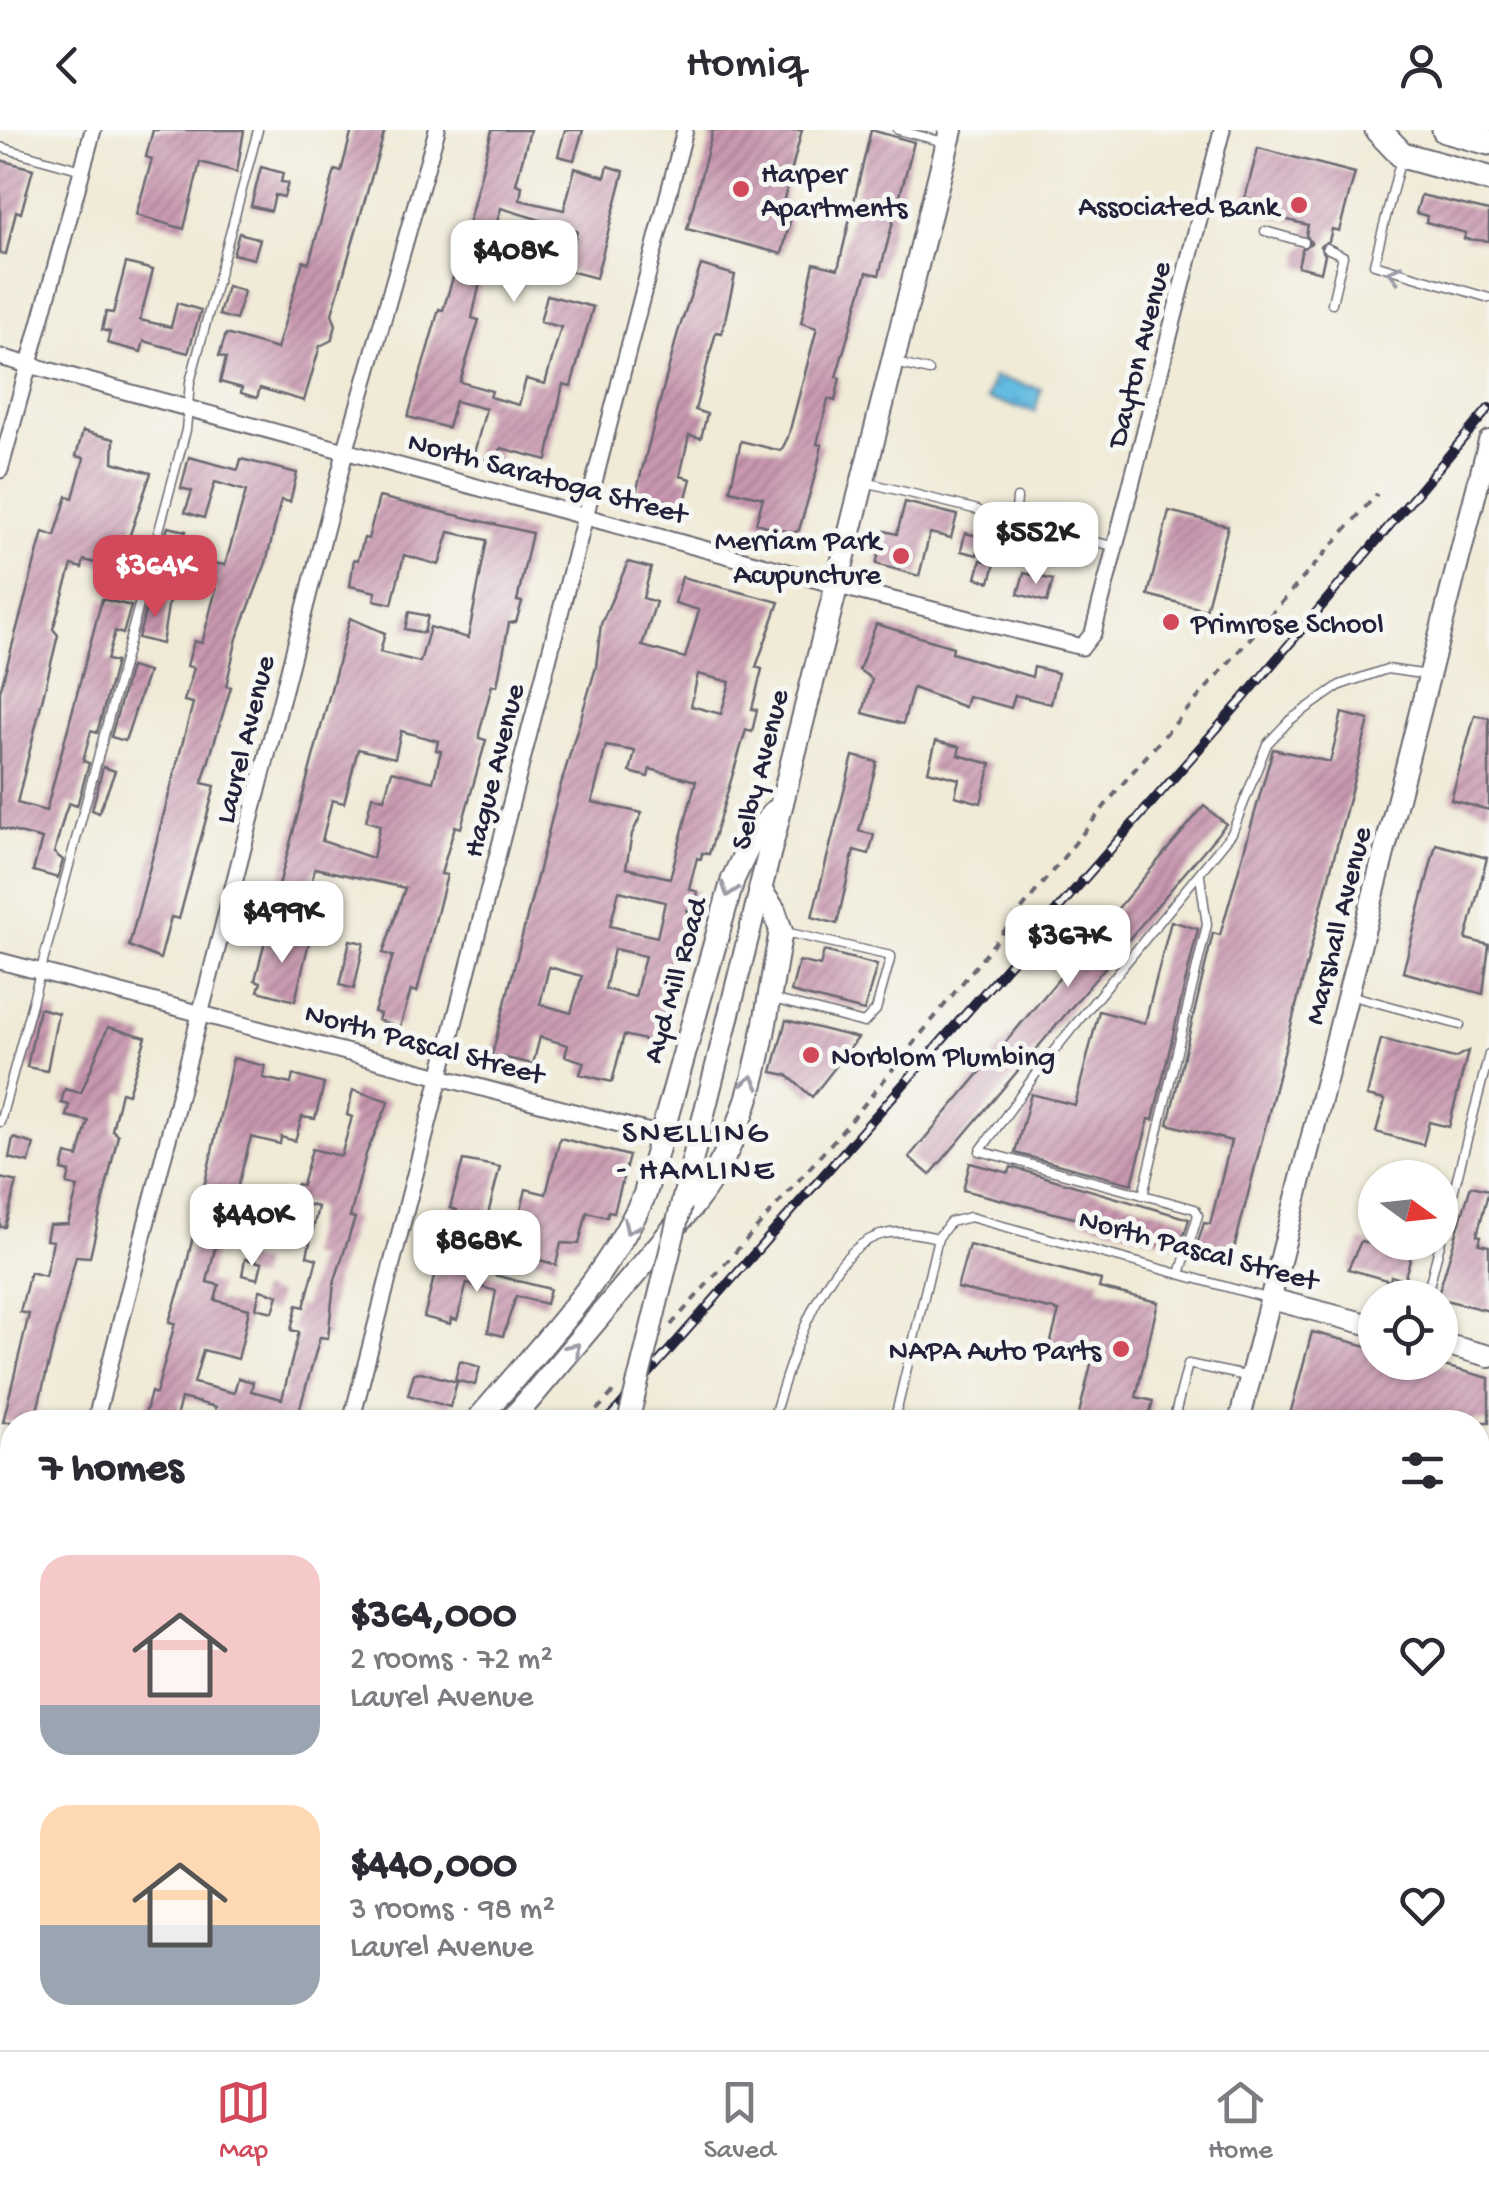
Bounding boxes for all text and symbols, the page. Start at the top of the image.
icon: back [40,38,95,93]
icon: person [1394,38,1449,93]
text: Homiq [686,39,803,92]
place label: Harper Apartments [761,159,908,228]
marker: Harper Apartments [730,178,752,200]
place label: Associated Bank [1078,192,1282,227]
marker: Associated Bank [1288,194,1310,216]
pin: $408K [444,220,584,305]
text: $408K [473,233,555,271]
street label: Dayton Avenue [1101,258,1181,454]
one-way arrow [1387,264,1404,285]
street label: North Saratoga Street [403,426,693,535]
pin: $552K [966,502,1106,587]
text: $552K [995,515,1077,553]
place label: Merriam Park Acupuncture [715,526,884,595]
pin: $364K [85,535,225,620]
marker: Merriam Park Acupuncture [890,545,912,567]
text: $364K [115,548,195,586]
place label: Primrose School [1190,609,1384,644]
marker: Primrose School [1160,611,1182,633]
street label: Laurel Avenue [210,652,285,828]
street label: Hague Avenue [458,680,535,862]
street label: Selby Avenue [726,686,799,854]
street label: Marshall Avenue [1299,823,1382,1029]
pin: $499K [212,881,352,966]
one-way arrow [721,881,741,898]
street label: Ayd Mill Road [637,892,718,1068]
text: $499K [242,894,322,932]
pin: $367K [998,905,1138,990]
text: $367K [1027,918,1109,956]
street label: North Pascal Street [300,998,550,1096]
place label: Norblom Plumbing [831,1042,1055,1077]
marker: Norblom Plumbing [800,1044,822,1066]
one-way arrow [740,1074,761,1091]
district label: SNELLING - HAMLINE [616,1116,776,1191]
north arrow [1358,1160,1458,1260]
map controls [1358,1160,1458,1380]
pin: $440K [182,1184,322,1269]
text: $440K [212,1197,292,1235]
street label: North Pascal Street [1074,1204,1324,1302]
pin: $868K [407,1210,547,1295]
one-way arrow [622,1216,642,1234]
text: $868K [435,1223,519,1261]
button: locate [1358,1280,1458,1380]
place label: NAPA Auto Parts [889,1336,1102,1371]
marker: NAPA Auto Parts [1110,1338,1132,1360]
one-way arrow [563,1342,581,1361]
icon: filters [1395,1443,1450,1498]
text: 7 homes [40,1446,183,1495]
text: $364,000 [350,1593,517,1642]
icon: home [120,1595,240,1715]
icon: heart [1395,1628,1450,1683]
text: 2 rooms · 72 m² [350,1642,553,1680]
text: Laurel Avenue [350,1680,533,1718]
text: $440,000 [350,1843,517,1892]
icon: home [120,1845,240,1965]
icon: heart [1395,1878,1450,1933]
text: 3 rooms · 98 m² [350,1892,555,1930]
text: Laurel Avenue [350,1930,533,1968]
tab: Map [216,2075,271,2168]
tab: Saved [704,2075,775,2168]
tab: Home [1208,2075,1273,2168]

